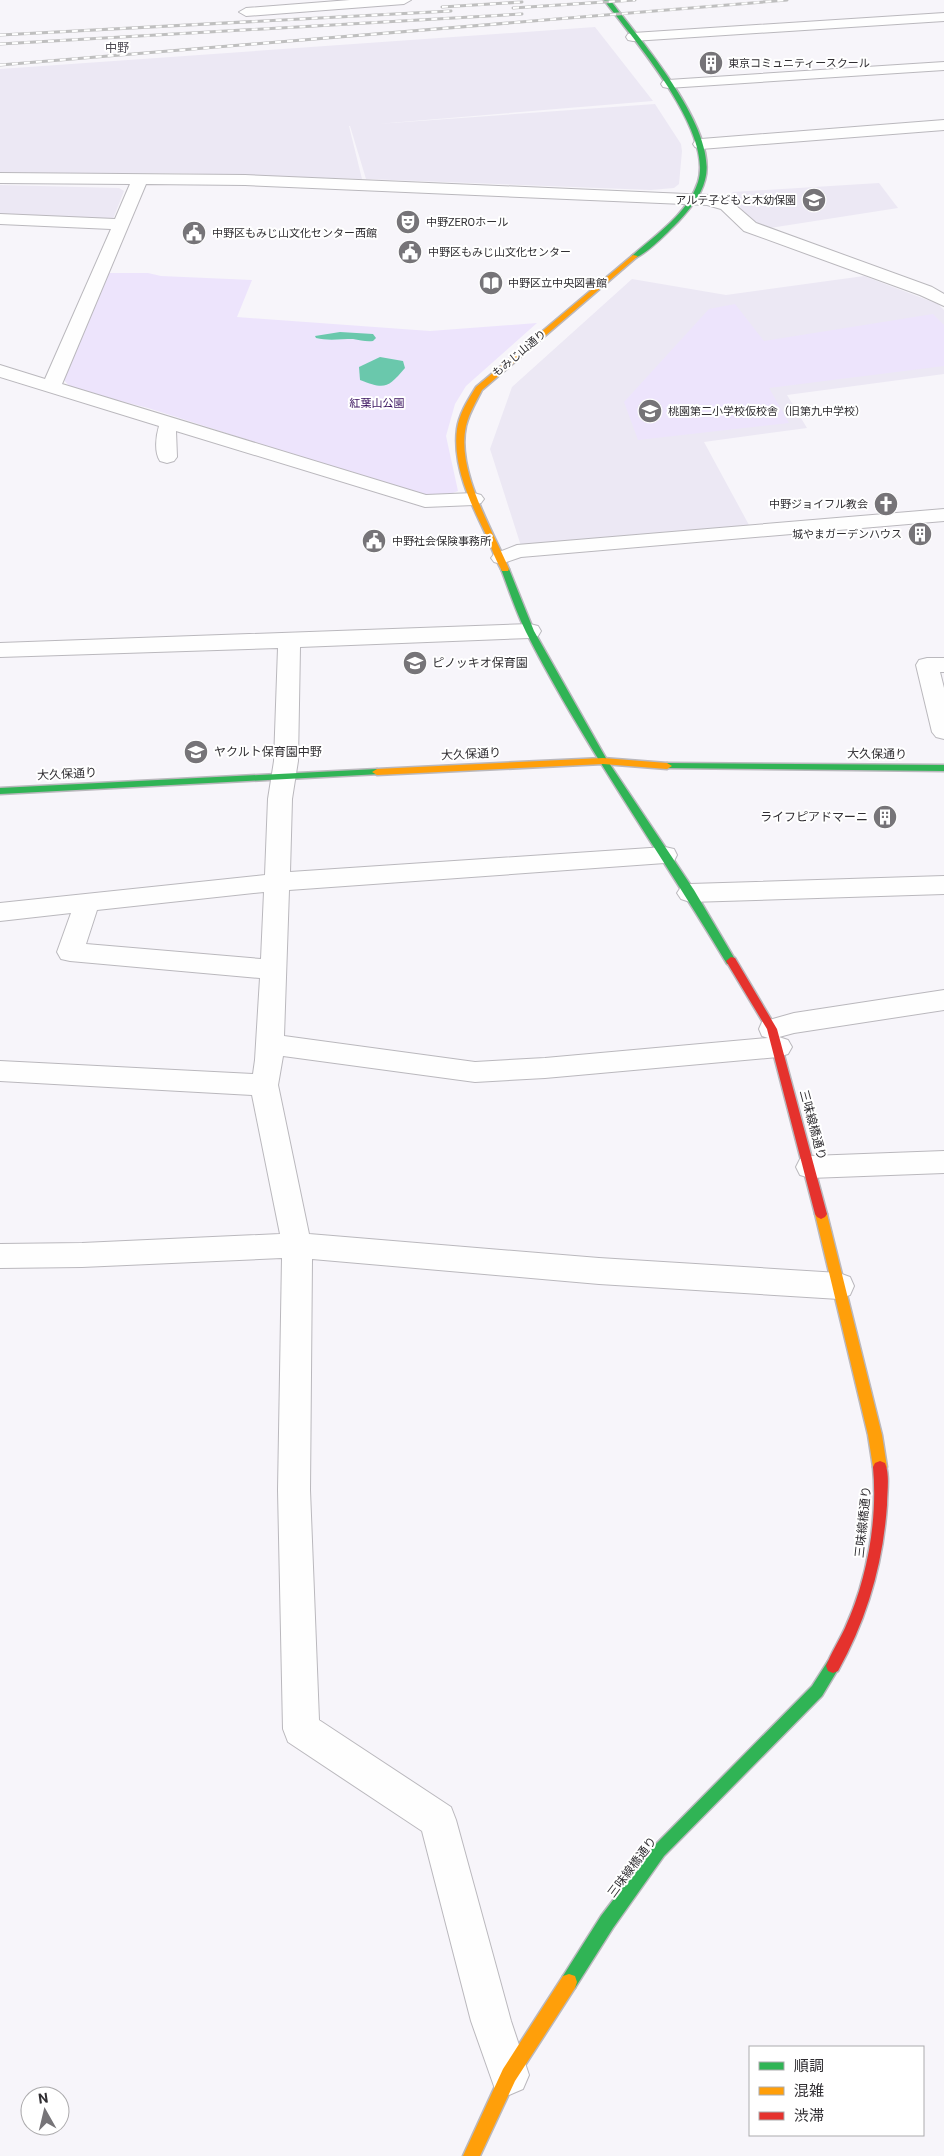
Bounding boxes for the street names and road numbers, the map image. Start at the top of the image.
street label: もみじ山通り [490,327,549,380]
street label: 大久保通り [441,745,501,763]
street label: 大久保通り [847,746,907,762]
street label: 大久保通り [37,765,97,783]
street label: 三味線橋通り [797,1088,829,1162]
street label: 三味線橋通り [852,1485,874,1559]
street label: 三味線橋通り [605,1834,659,1900]

